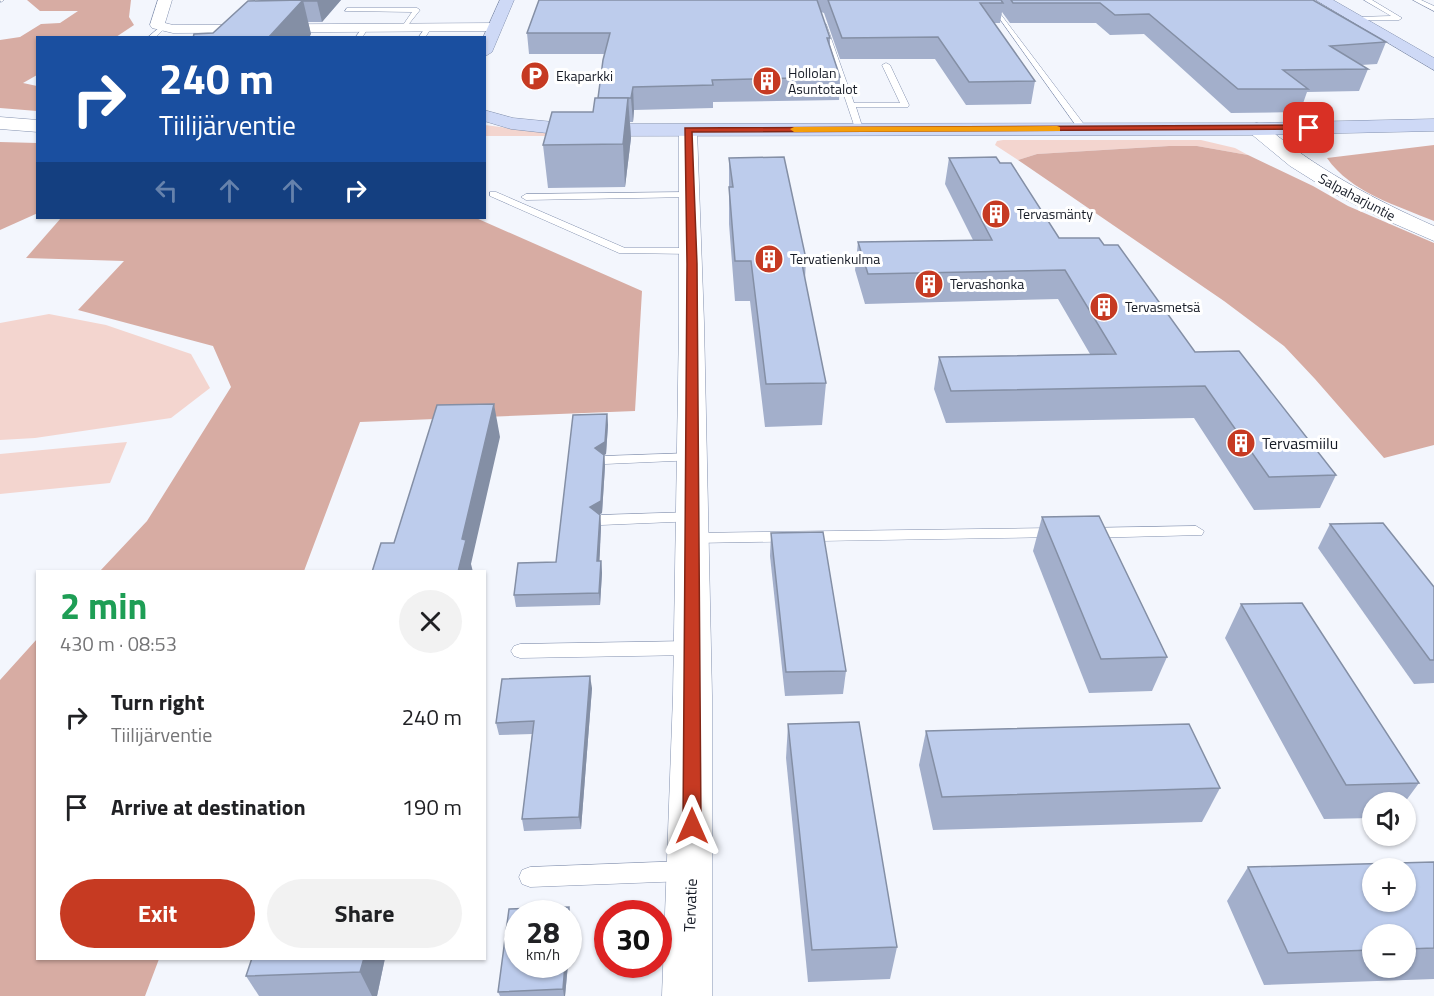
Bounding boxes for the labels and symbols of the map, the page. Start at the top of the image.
parking icon: Ekaparkki [519,60,551,92]
place label: Hollolan Asuntotalot [788,62,858,99]
place label: Ekaparkki [556,65,613,86]
building icon: Hollolan Asuntotalot [751,65,783,97]
pin [1283,102,1334,153]
street label: Salpaharjuntie [1315,167,1400,226]
building icon: Tervasmänty [980,198,1012,230]
place label: Tervasmänty [1017,203,1093,224]
building icon: Tervatienkulma [753,243,785,275]
place label: Tervatienkulma [790,248,880,269]
building icon: Tervashonka [913,268,945,300]
place label: Tervashonka [950,273,1024,294]
building icon: Tervasmetsä [1088,291,1120,323]
place label: Tervasmetsä [1125,296,1200,317]
building icon: Tervasmiilu [1225,427,1257,459]
place label: Tervasmiilu [1262,431,1338,455]
position arrow [660,794,724,858]
street label: Tervatie [677,878,703,932]
speed limit sign: 30 [594,900,672,978]

